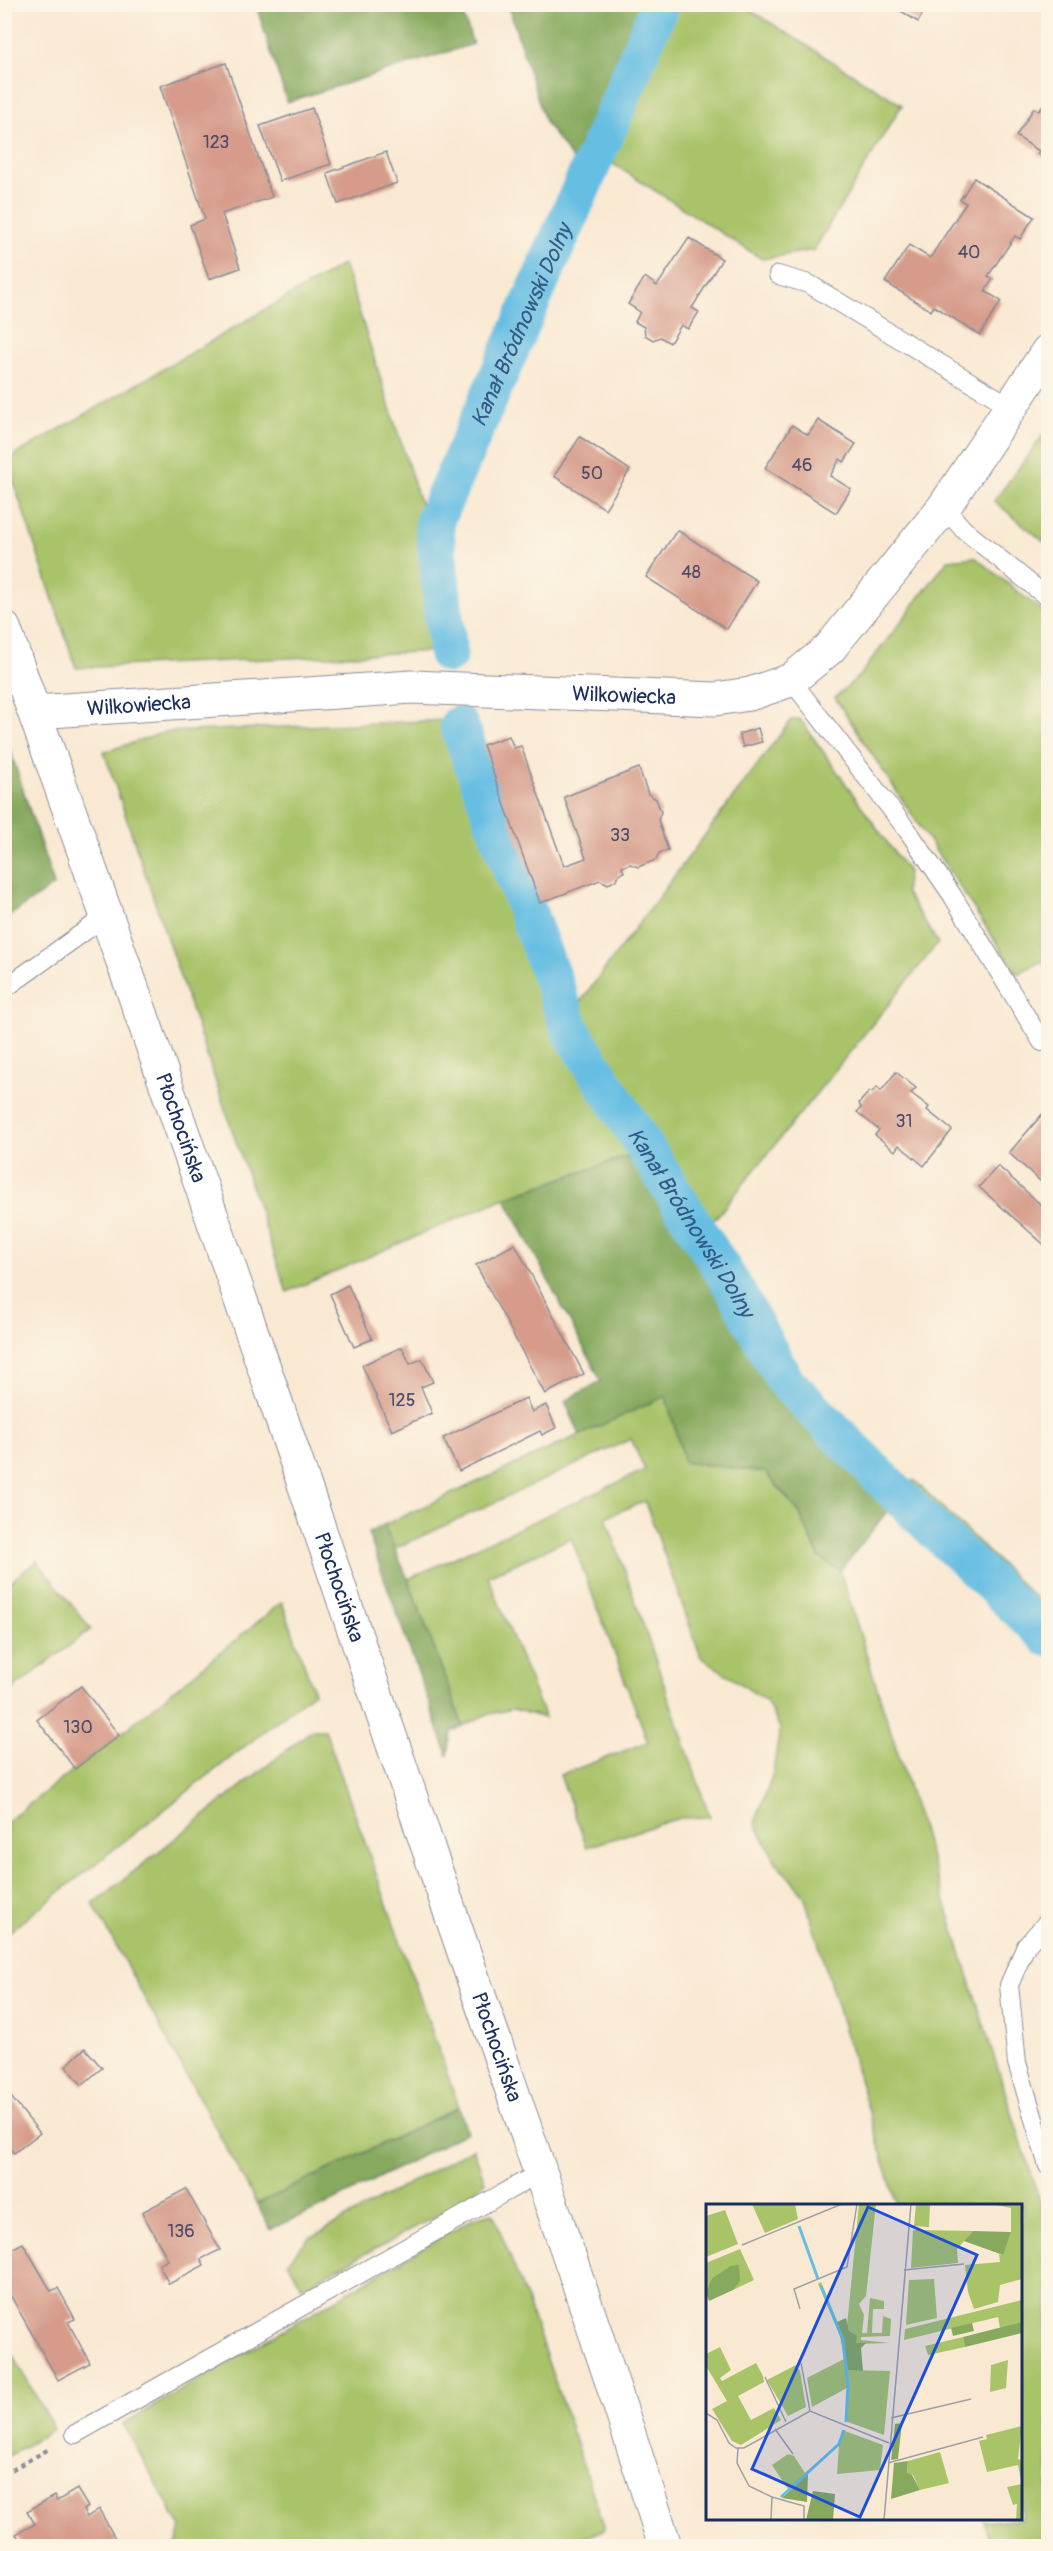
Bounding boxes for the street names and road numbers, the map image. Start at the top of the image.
street label: Wilkowiecka [571,680,676,711]
street label: Wilkowiecka [86,689,192,723]
street label: Płochocińska [149,1069,212,1186]
street label: Płochocińska [308,1529,370,1646]
street label: Płochocińska [465,1989,528,2105]

